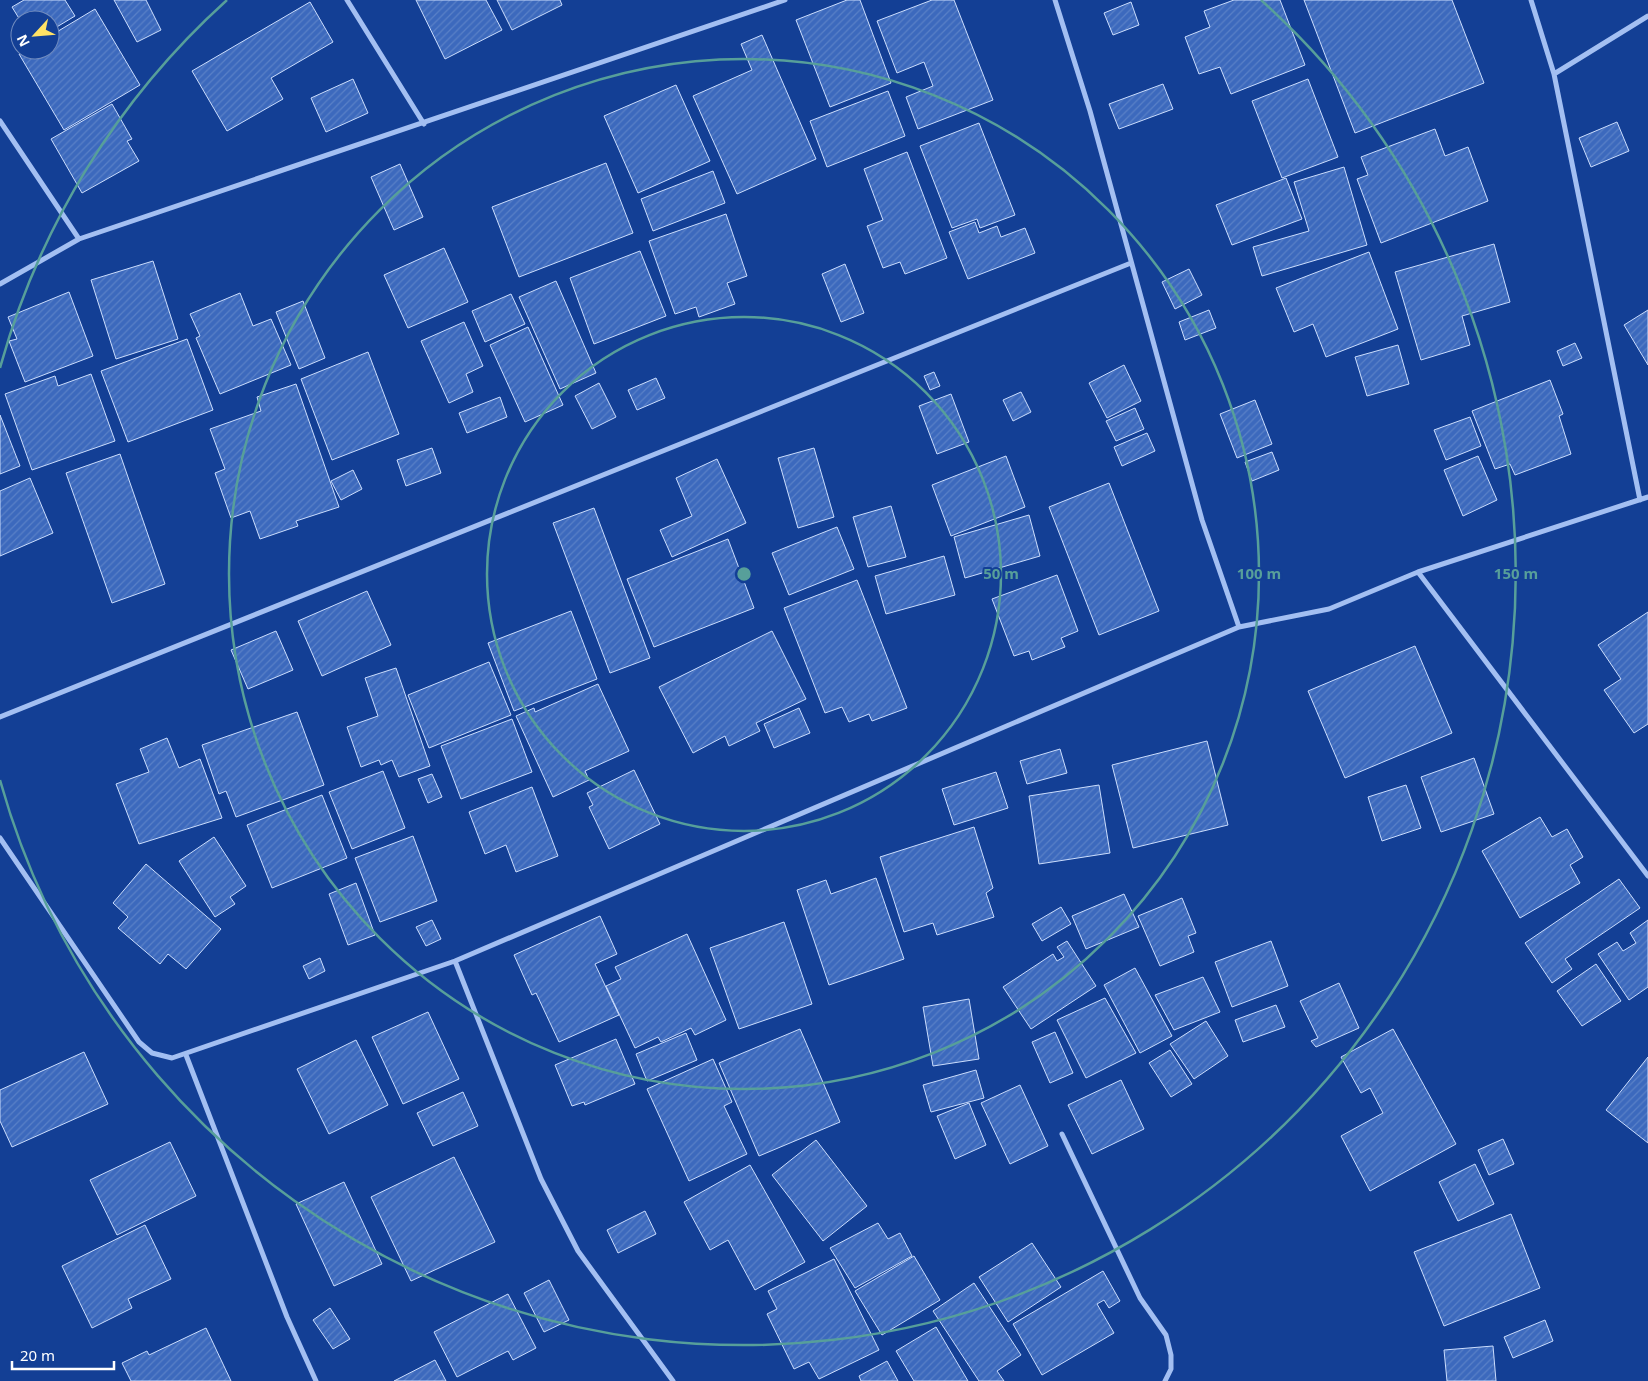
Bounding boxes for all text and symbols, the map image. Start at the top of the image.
north arrow [10,10,60,60]
text: N [12,32,34,50]
text: 50 m [983,563,1019,583]
text: 100 m [1237,563,1281,583]
text: 150 m [1494,563,1538,583]
centre of rings [735,565,753,583]
scale bar [12,1338,115,1370]
text: 20 m [20,1345,55,1365]

